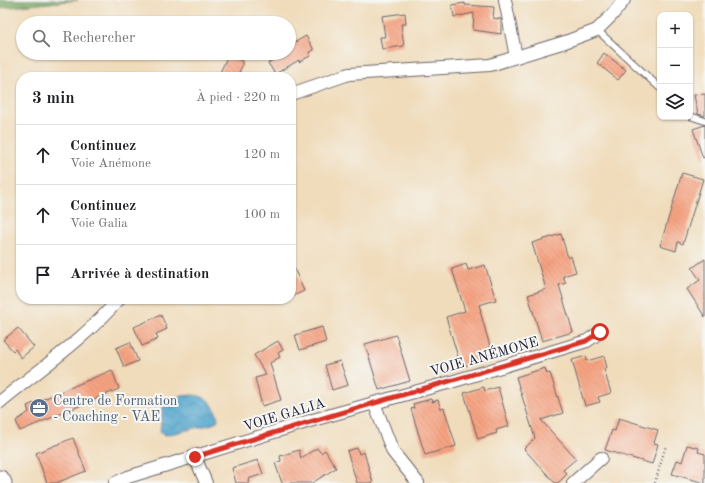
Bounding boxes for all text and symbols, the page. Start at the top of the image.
map controls [657,12,693,120]
button: + [657,12,693,48]
search box [16,16,296,60]
icon: search [30,27,52,49]
text: Rechercher [62,31,135,46]
button: − [657,48,693,84]
button: layers [657,84,693,120]
text: 3 min [32,90,75,107]
text: À pied · 220 m [196,91,280,104]
text: Continuez [70,139,136,154]
icon: ahead [32,144,54,166]
text: 120 m [243,148,280,161]
text: Voie Anémone [70,157,151,170]
text: Continuez [70,199,136,214]
icon: ahead [32,204,54,226]
text: 100 m [243,208,280,221]
text: Voie Galia [70,217,128,230]
icon: arrive [32,264,54,286]
text: Arrivée à destination [70,267,209,282]
route start [591,323,609,341]
street label: VOIE ANÉMONE [428,332,540,379]
place label: Centre de Formation - Coaching - VAE [53,394,178,424]
street label: VOIE GALIA [242,396,327,434]
office icon: Centre de Formation - Coaching - VAE [28,397,50,419]
route end [186,448,204,466]

